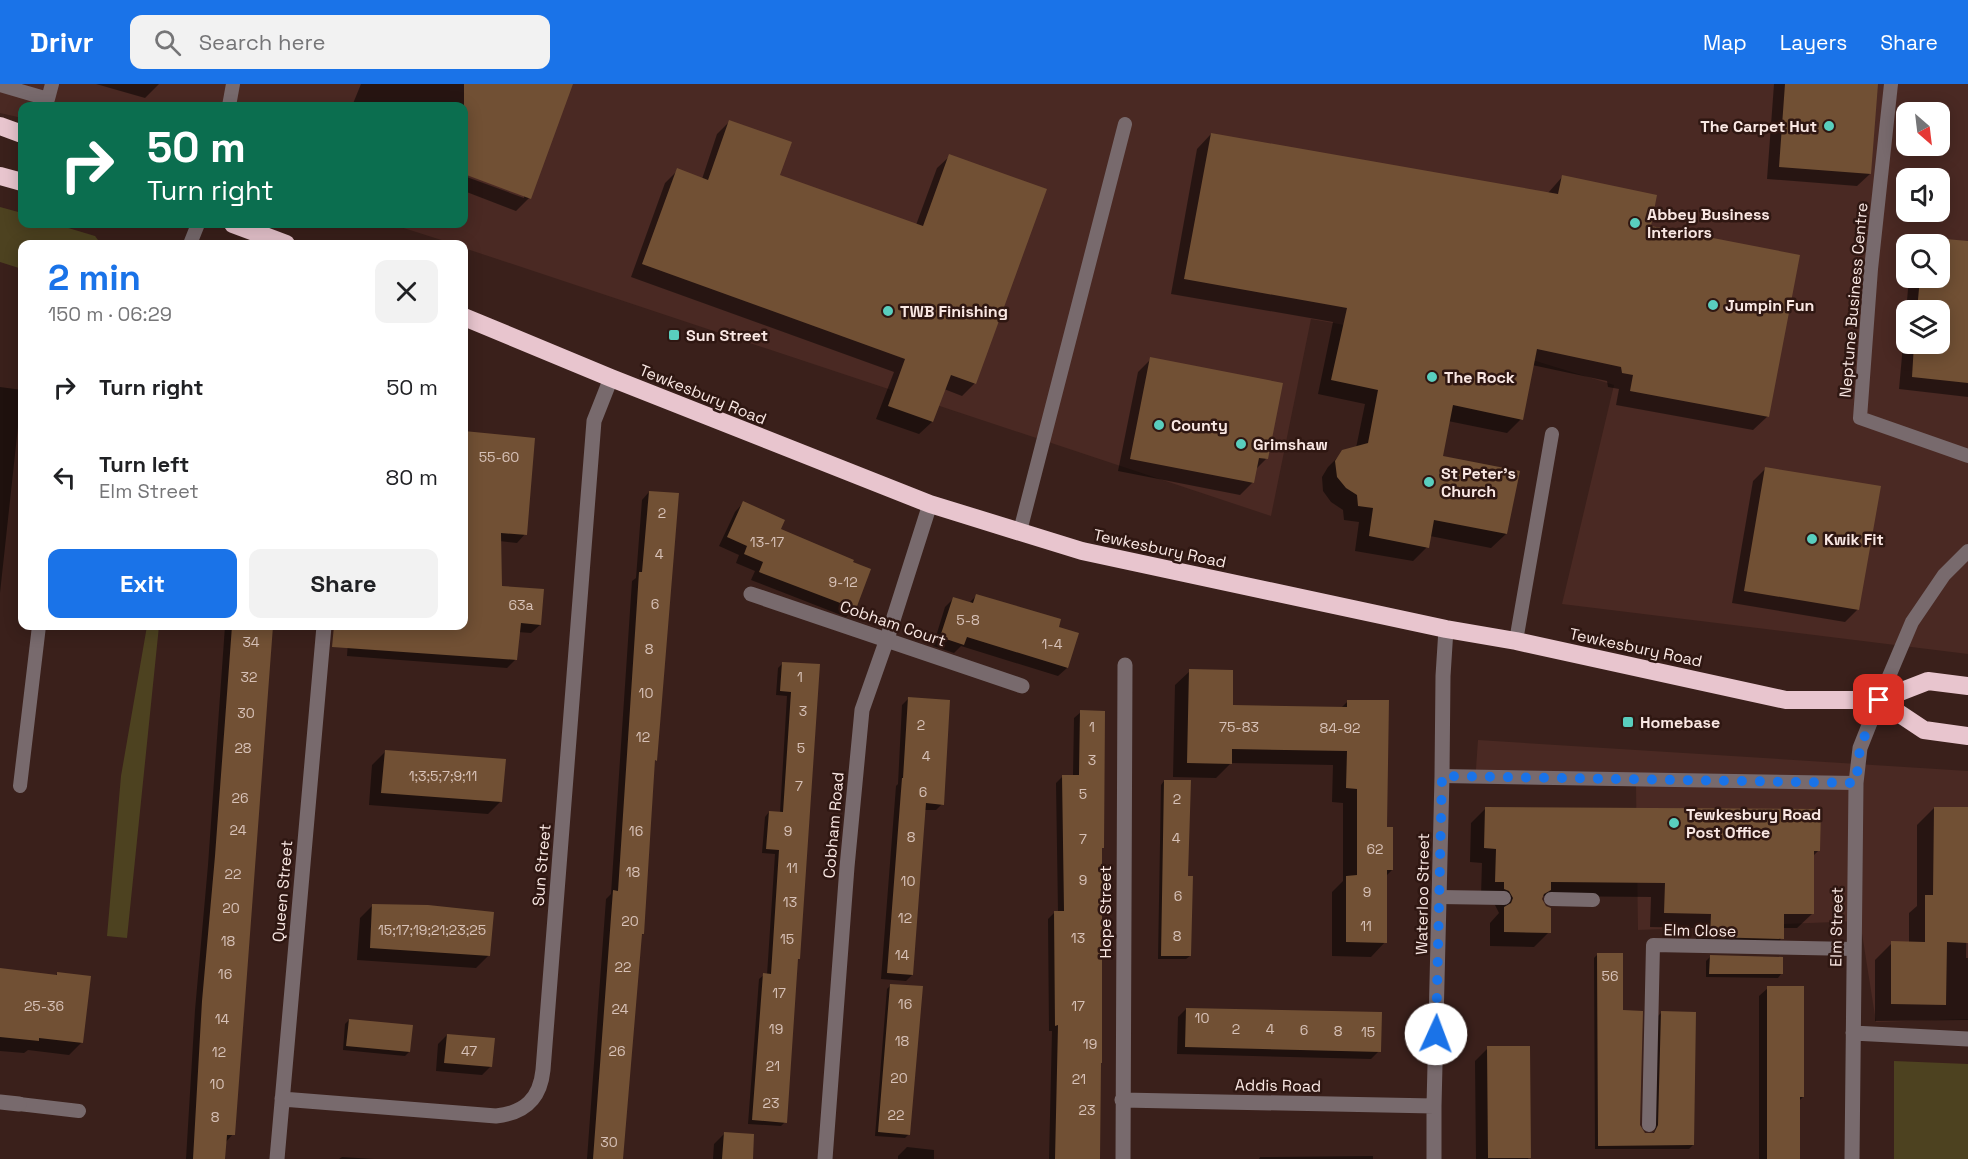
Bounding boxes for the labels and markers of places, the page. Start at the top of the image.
place label: The Carpet Hut [1700,116,1817,137]
marker: The Carpet Hut [1822,119,1836,133]
place label: Abbey Business Interiors [1647,204,1770,243]
marker: Abbey Business Interiors [1628,216,1642,230]
place label: Jumpin Fun [1725,295,1814,316]
marker: Jumpin Fun [1706,298,1720,312]
place label: TWB Finishing [900,301,1008,322]
marker: TWB Finishing [881,304,895,318]
place label: Sun Street [686,325,768,346]
marker: Sun Street [667,328,681,342]
place label: The Rock [1444,367,1515,388]
marker: The Rock [1425,370,1439,384]
place label: County [1171,415,1228,436]
marker: County [1152,418,1166,432]
place label: Grimshaw [1253,434,1328,455]
marker: Grimshaw [1234,437,1248,451]
place label: St Peter's Church [1441,463,1516,502]
marker: St Peter's Church [1422,475,1436,489]
place label: Kwik Fit [1824,529,1884,550]
marker: Kwik Fit [1805,532,1819,546]
pin [1853,674,1904,725]
place label: Homebase [1640,712,1720,733]
marker: Homebase [1621,715,1635,729]
place label: Tewkesbury Road Post Office [1686,804,1821,843]
marker: Tewkesbury Road Post Office [1667,816,1681,830]

